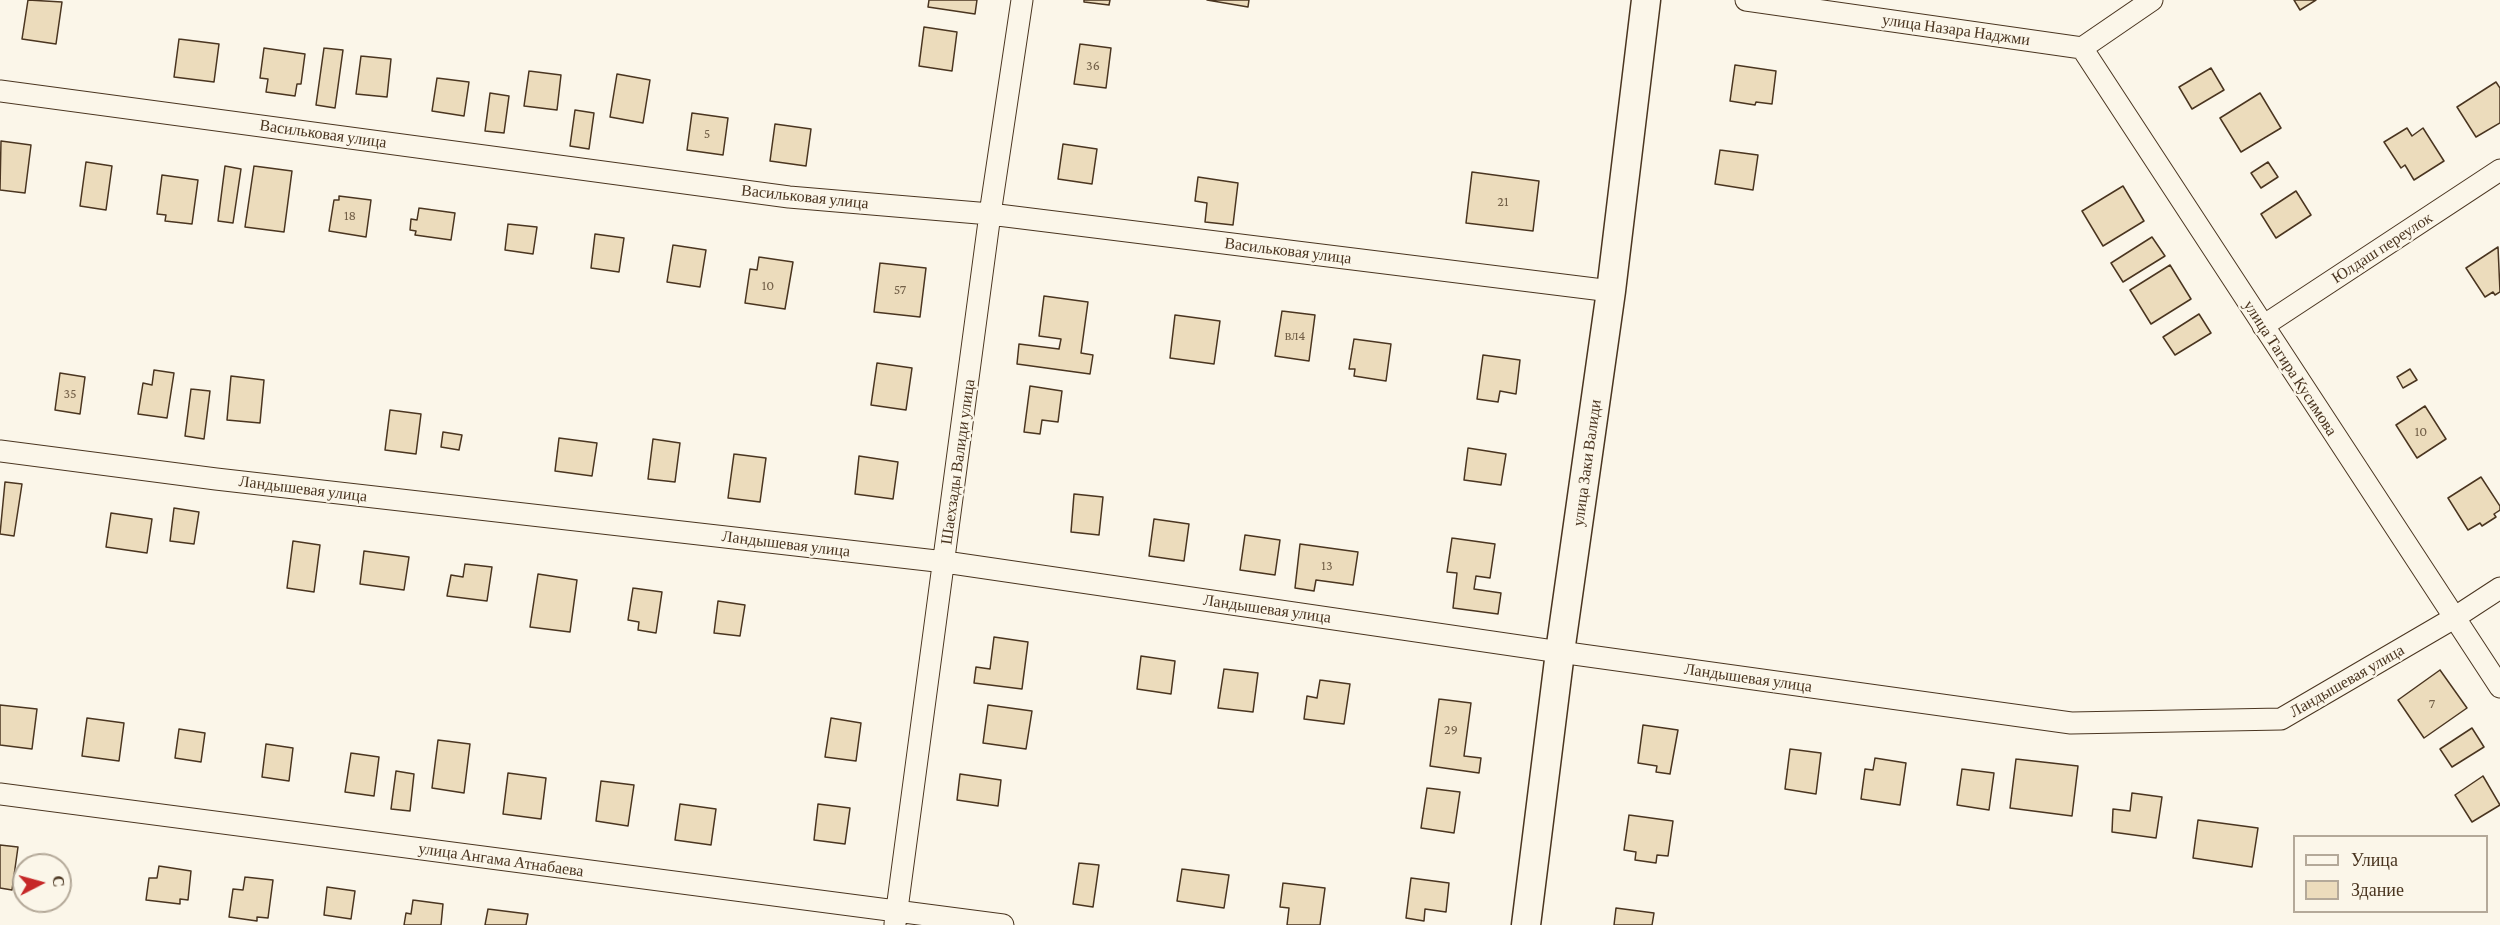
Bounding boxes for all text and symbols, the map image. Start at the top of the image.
street label: улица Назара Наджми [1881,10,2031,50]
house number: 36 [1086,58,1100,74]
street label: Васильковая улица [258,116,388,152]
house number: 5 [704,126,710,142]
street label: Васильковая улица [740,181,870,213]
house number: 21 [1497,194,1509,210]
house number: 18 [344,208,356,224]
street label: Юлдаш переулок [2328,208,2436,288]
street label: Васильковая улица [1223,234,1353,268]
house number: 10 [762,278,774,294]
house number: 57 [894,282,906,298]
street label: улица Тагира Кусимова [2239,297,2341,439]
house number: вл4 [1285,328,1305,344]
street label: Шаехзады Валиди улица [937,378,979,546]
house number: 35 [63,386,77,402]
street label: улица Заки Валиди [1569,398,1605,528]
house number: 10 [2415,424,2427,440]
street label: Ландышевая улица [238,472,368,506]
street label: Ландышевая улица [721,527,851,561]
house number: 13 [1321,558,1333,574]
street label: Ландышевая улица [1202,591,1332,627]
street label: Ландышевая улица [2286,640,2408,722]
street label: Ландышевая улица [1683,660,1813,696]
house number: 7 [2429,696,2435,712]
house number: 29 [1444,722,1458,738]
legend [2293,835,2488,913]
street label: улица Ангама Атнабаева [417,839,585,881]
text: Улица [2351,850,2398,870]
north arrow [12,853,72,913]
text: С [49,875,67,888]
text: Здание [2351,880,2404,900]

